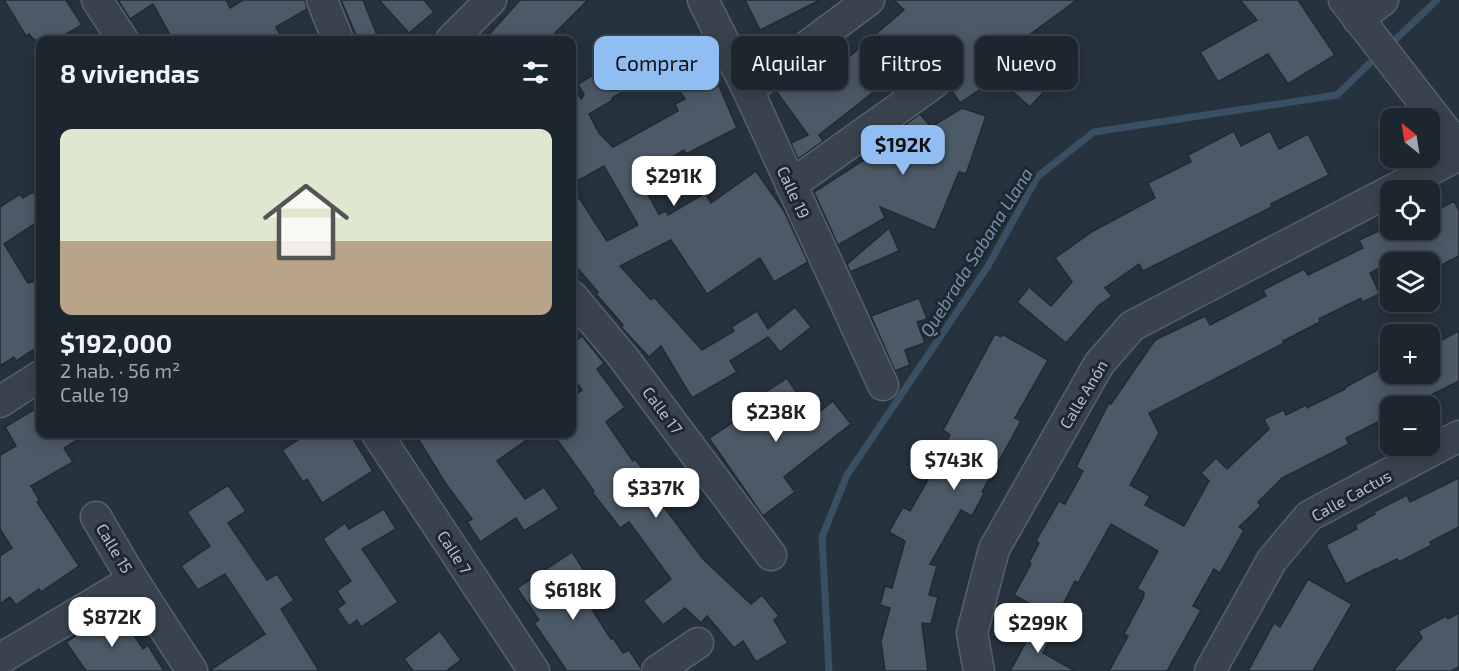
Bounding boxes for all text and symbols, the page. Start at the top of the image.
chip: Comprar [594,36,719,90]
chip: Alquilar [731,36,848,90]
chip: Filtros [860,36,963,90]
chip: Nuevo [975,36,1078,90]
icon: filters [519,56,552,89]
text: 8 viviendas [60,57,199,88]
north arrow [1380,108,1440,168]
map controls [1380,108,1440,456]
pin: $192K [861,125,945,176]
text: $192K [875,132,931,156]
pin: $291K [632,156,716,207]
text: $291K [646,163,702,187]
street label: Calle 19 [774,163,814,221]
water label: Quebrada Sabana Llana [915,163,1037,341]
icon: home [252,168,360,276]
button: locate [1380,180,1440,240]
button: layers [1380,252,1440,312]
button: + [1380,324,1440,384]
text: $192,000 [60,327,172,358]
street label: Calle Anón [1055,356,1111,432]
text: 2 hab. · 56 m² [60,358,180,382]
text: Calle 19 [60,382,129,406]
street label: Calle 17 [639,383,687,437]
pin: $238K [734,392,818,443]
button: − [1380,396,1440,456]
text: $238K [746,399,806,423]
pin: $743K [912,440,996,491]
text: $743K [925,447,983,471]
street label: Calle Cactus [1308,465,1394,525]
pin: $337K [614,468,698,519]
text: $337K [627,475,685,499]
street label: Calle 15 [93,520,137,576]
street label: Calle 7 [434,527,476,577]
pin: $618K [531,570,615,621]
text: $618K [544,577,602,601]
pin: $872K [70,597,154,648]
pin: $299K [996,603,1080,654]
text: $872K [83,604,141,628]
text: $299K [1008,610,1068,634]

